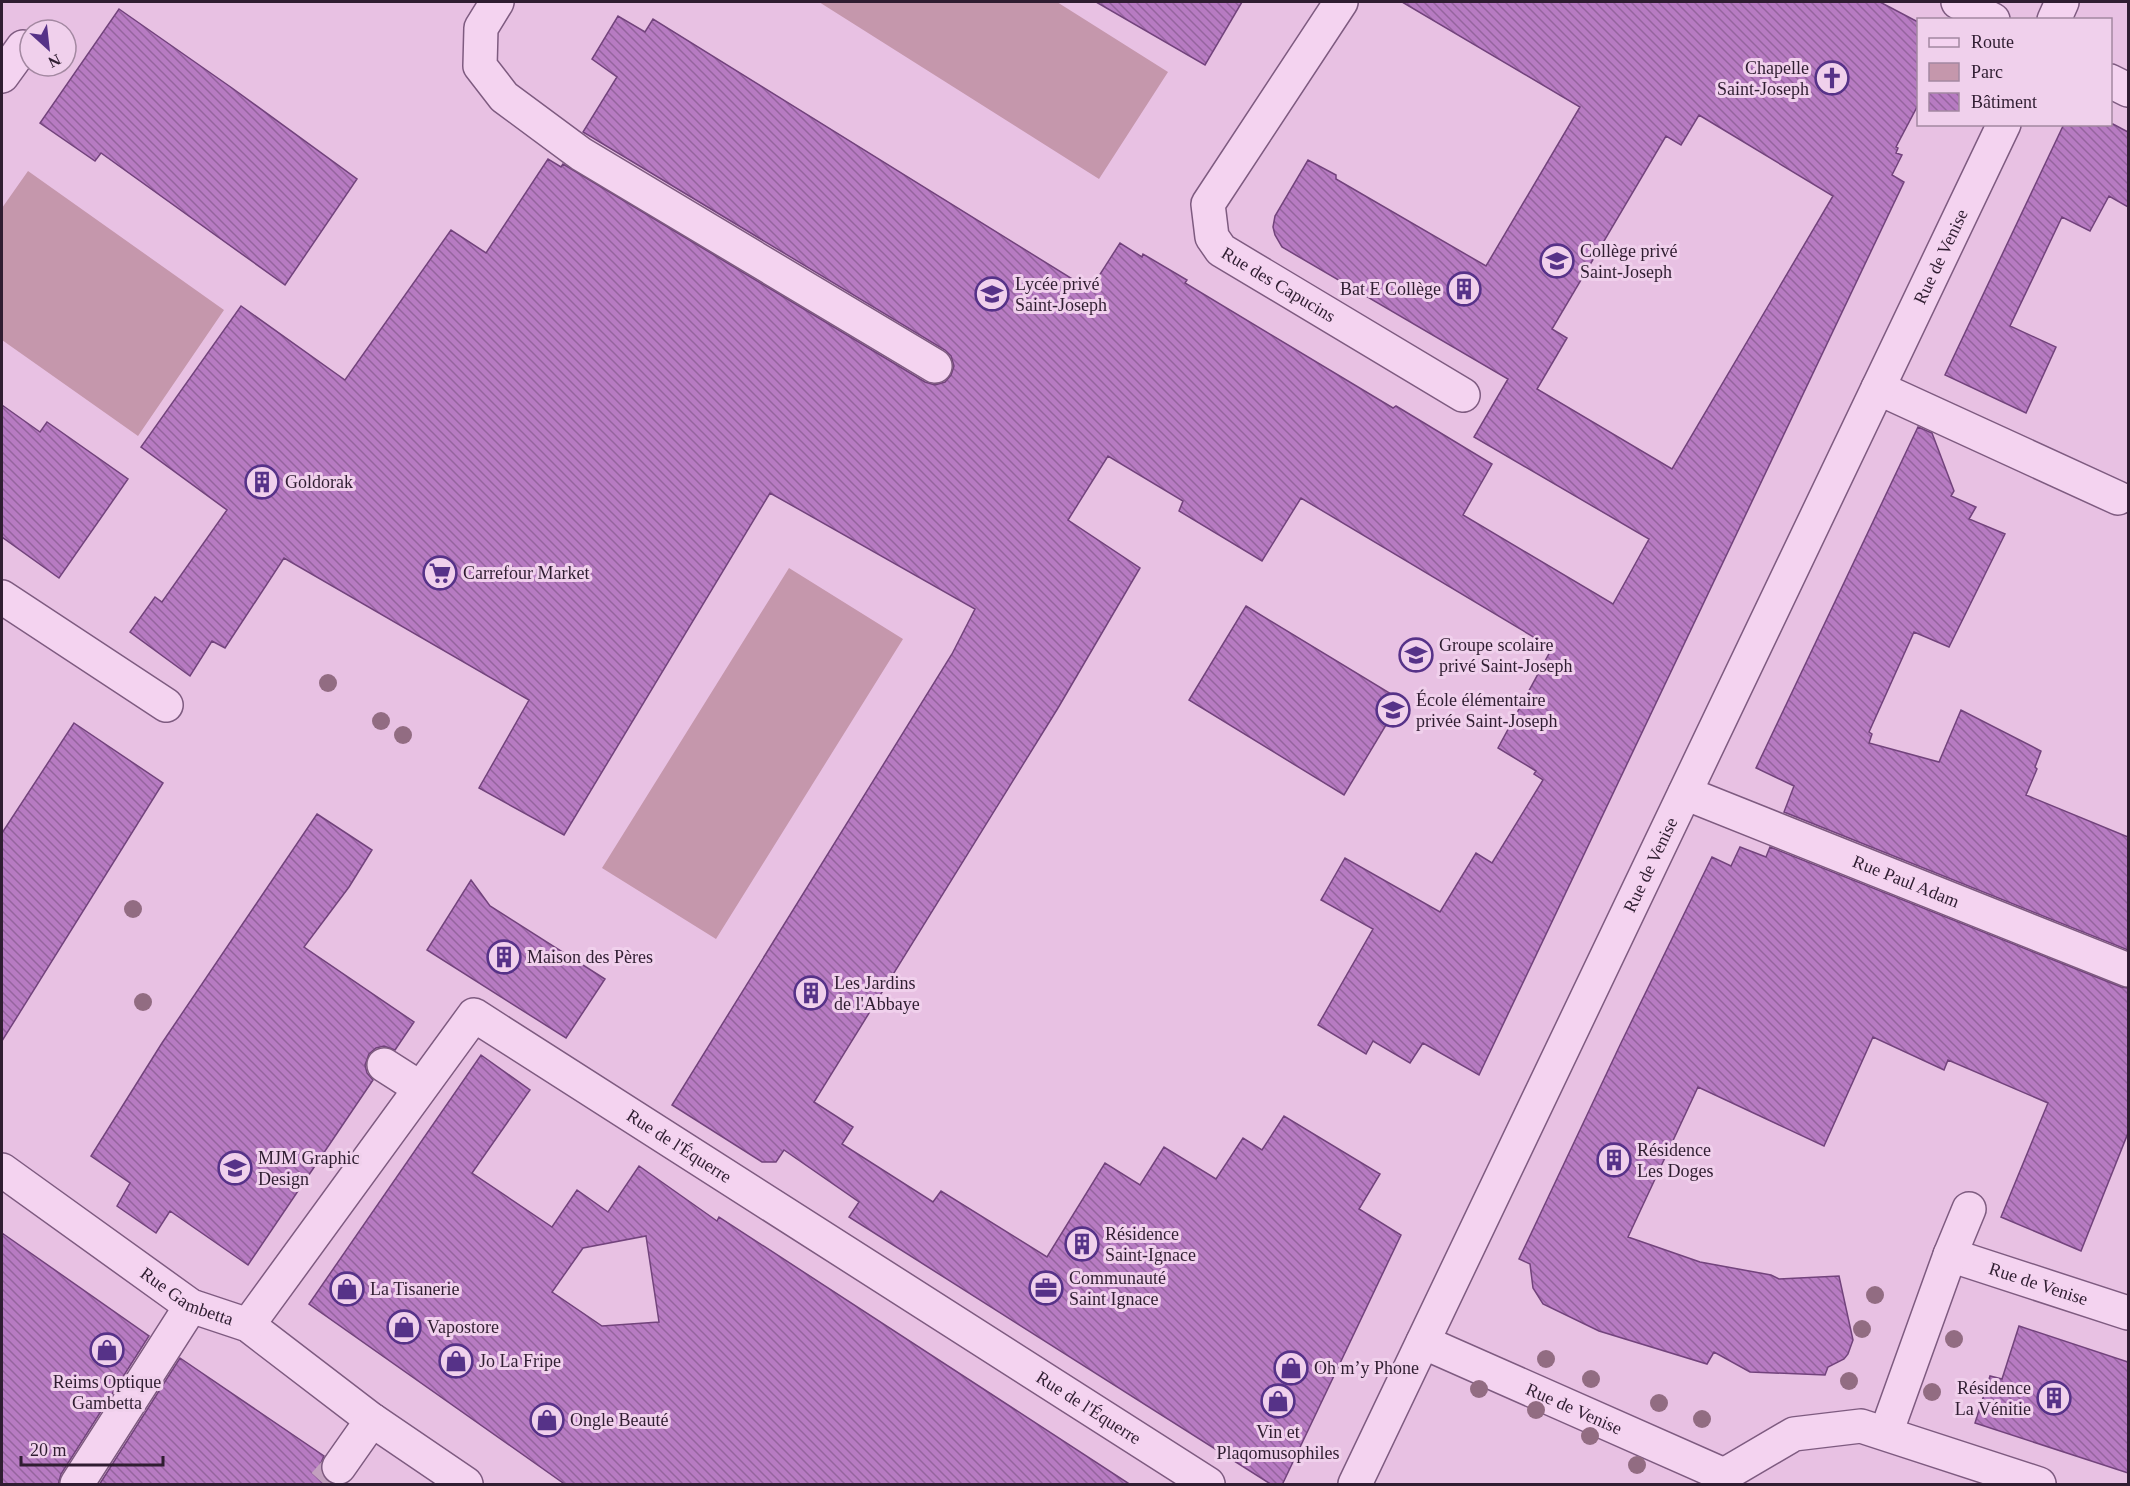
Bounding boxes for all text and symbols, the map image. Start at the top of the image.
north arrow [18,18,78,78]
legend [1917,18,2112,126]
text: Route [1971,32,2014,52]
text: N [45,51,64,71]
place label: Chapelle Saint-Joseph [1717,58,1809,99]
church icon: Chapelle Saint-Joseph [1814,60,1850,96]
text: Parc [1971,62,2003,82]
text: Bâtiment [1971,92,2037,112]
street label: Rue de Venise [1910,206,1972,307]
place label: Collège privé Saint-Joseph [1580,241,1677,282]
street label: Rue des Capucins [1218,243,1339,326]
school or university icon: Collège privé Saint-Joseph [1539,243,1575,279]
building icon: Bat E Collège [1446,271,1482,307]
place label: Lycée privé Saint-Joseph [1015,274,1107,315]
school or university icon: Lycée privé Saint-Joseph [974,276,1010,312]
place label: Bat E Collège [1340,279,1441,299]
building icon: Goldorak [244,464,280,500]
place label: Goldorak [285,472,353,492]
supermarket icon: Carrefour Market [422,555,458,591]
place label: Carrefour Market [463,563,589,583]
place label: Groupe scolaire privé Saint-Joseph [1439,635,1572,676]
school or university icon: Groupe scolaire privé Saint-Joseph [1398,637,1434,673]
place label: École élémentaire privée Saint-Joseph [1416,689,1557,731]
school or university icon: École élémentaire privée Saint-Joseph [1375,692,1411,728]
street label: Rue de Venise [1619,814,1682,916]
street label: Rue Paul Adam [1850,851,1962,912]
building icon: Maison des Pères [486,939,522,975]
place label: Maison des Pères [527,947,653,967]
place label: Les Jardins de l'Abbaye [834,973,920,1014]
building icon: Les Jardins de l'Abbaye [793,975,829,1011]
street label: Rue de l'Équerre [623,1105,735,1187]
place label: Résidence Les Doges [1637,1140,1713,1181]
building icon: Résidence Les Doges [1596,1142,1632,1178]
place label: MJM Graphic Design [258,1148,360,1189]
school or university icon: MJM Graphic Design [217,1150,253,1186]
place label: Résidence Saint-Ignace [1105,1224,1196,1265]
building icon: Résidence Saint-Ignace [1064,1226,1100,1262]
street label: Rue de Venise [1986,1258,2090,1309]
street label: Rue Gambetta [137,1263,236,1329]
place label: Communauté Saint Ignace [1069,1268,1166,1309]
office icon: Communauté Saint Ignace [1028,1270,1064,1306]
shop icon: La Tisanerie [329,1271,365,1307]
place label: La Tisanerie [370,1279,460,1299]
shop icon: Vapostore [386,1309,422,1345]
place label: Vapostore [427,1317,499,1337]
shop icon: Reims Optique Gambetta [89,1332,125,1368]
shop icon: Jo La Fripe [438,1343,474,1379]
shop icon: Oh m’y Phone [1273,1350,1309,1386]
place label: Jo La Fripe [479,1351,561,1371]
place label: Oh m’y Phone [1314,1358,1419,1378]
street label: Rue de l'Équerre [1033,1367,1145,1449]
place label: Reims Optique Gambetta [53,1372,161,1413]
place label: Résidence La Vénitie [1955,1378,2031,1419]
street label: Rue de Venise [1523,1379,1625,1439]
building icon: Résidence La Vénitie [2036,1380,2072,1416]
shop icon: Vin et Plaqomusophiles [1260,1383,1296,1419]
shop icon: Ongle Beauté [529,1402,565,1438]
place label: Ongle Beauté [570,1410,668,1430]
place label: Vin et Plaqomusophiles [1216,1422,1340,1463]
scale bar [21,1429,164,1467]
text: 20 m [30,1440,67,1460]

